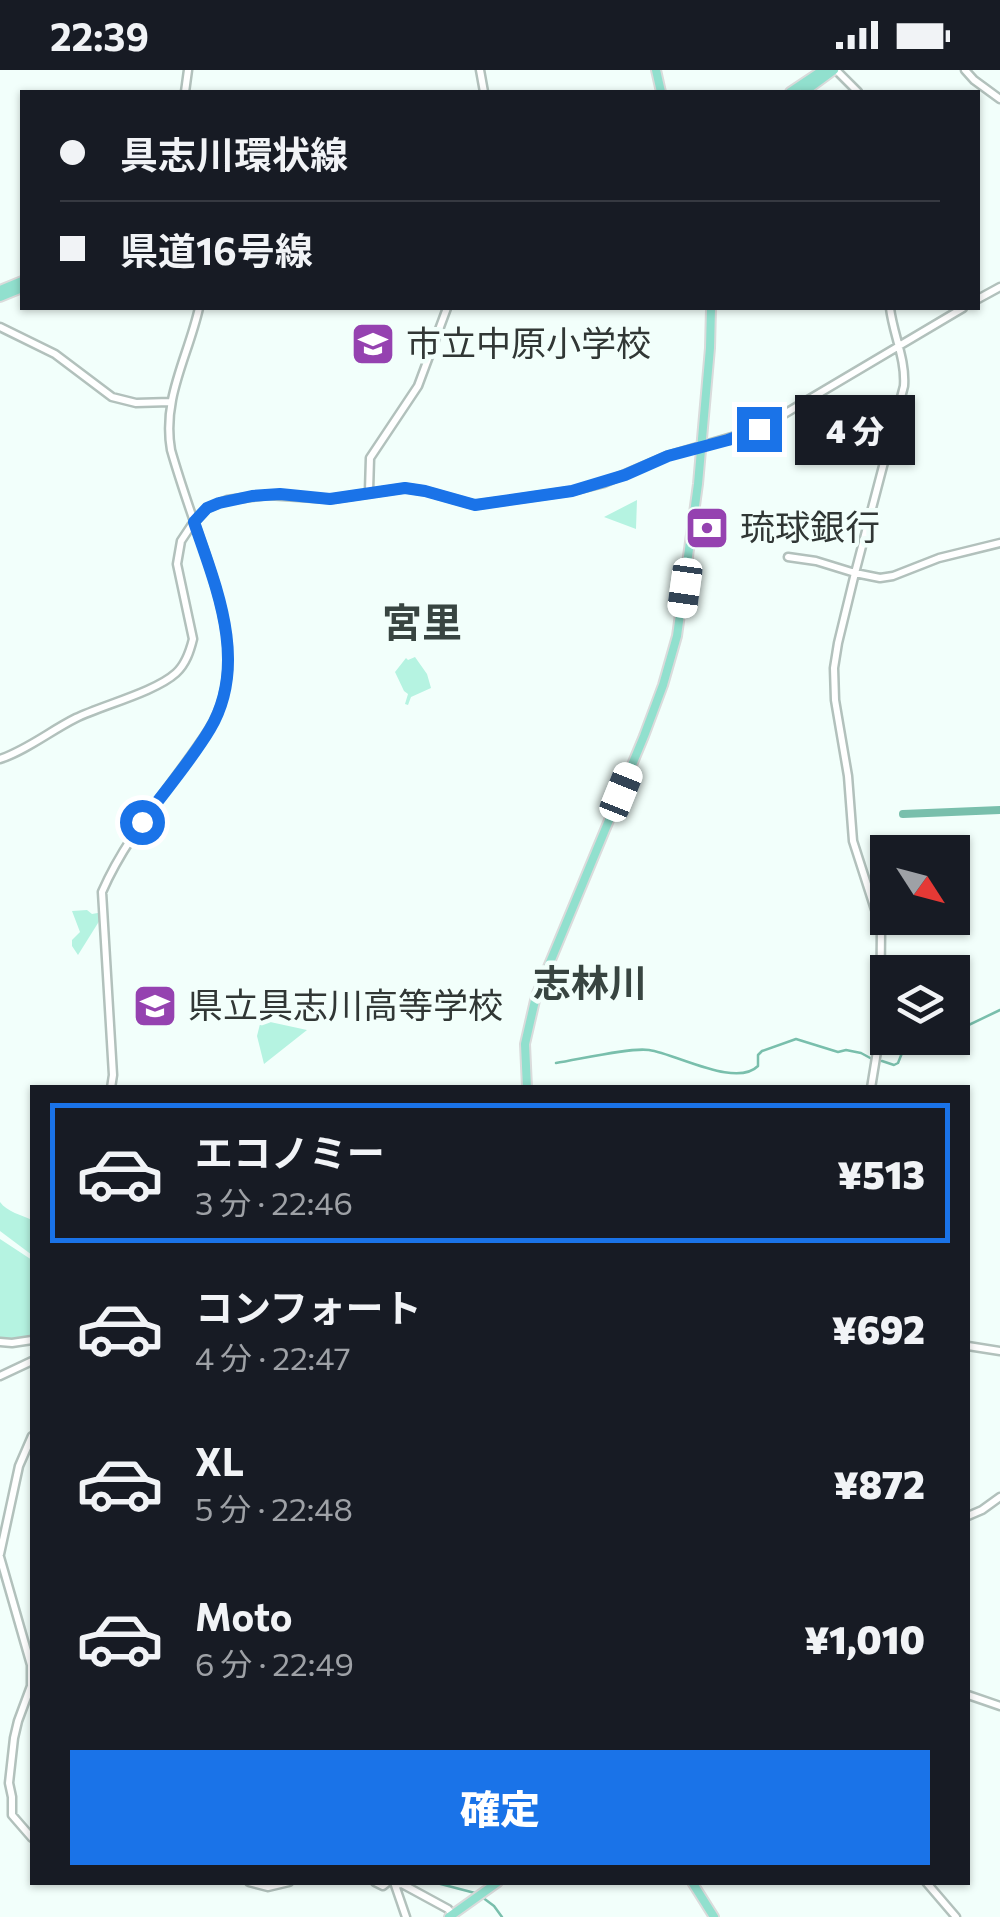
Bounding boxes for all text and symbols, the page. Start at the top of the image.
text: 22:39 [50,12,149,59]
text: 具志川環状線 [120,130,348,177]
text: 県道16号線 [120,226,313,273]
place label: 市立中原小学校 [406,320,651,363]
school or university icon: 市立中原小学校 [350,321,396,367]
callout: 4 分 [794,394,914,464]
route end [737,407,782,452]
text: 4 分 [826,410,884,450]
place label: 琉球銀行 [740,504,880,547]
bank icon: 琉球銀行 [684,505,730,551]
car [666,556,704,620]
district label: 宮里 [382,596,462,645]
car [596,759,646,825]
route start [120,800,165,845]
north arrow [870,835,970,935]
map controls [870,835,970,1055]
button: layers [870,955,970,1055]
district label: 志林川 [533,958,647,1005]
place label: 県立具志川高等学校 [188,982,503,1025]
school or university icon: 県立具志川高等学校 [132,983,178,1029]
icon: car [75,1128,165,1218]
text: エコノミー [195,1128,385,1175]
text: ¥513 [837,1150,925,1197]
text: 3 分 · 22:46 [195,1182,353,1222]
icon: car [75,1283,165,1373]
text: コンフォート [195,1283,422,1330]
text: ¥692 [832,1305,925,1352]
text: 4 分 · 22:47 [195,1337,351,1377]
text: XL [195,1437,244,1484]
icon: car [75,1438,165,1528]
text: ¥872 [834,1460,925,1507]
text: 5 分 · 22:48 [195,1488,353,1528]
text: Moto [195,1592,293,1639]
icon: car [75,1593,165,1683]
text: ¥1,010 [804,1615,925,1662]
text: 6 分 · 22:49 [195,1643,354,1683]
button: 確定 [70,1750,930,1865]

